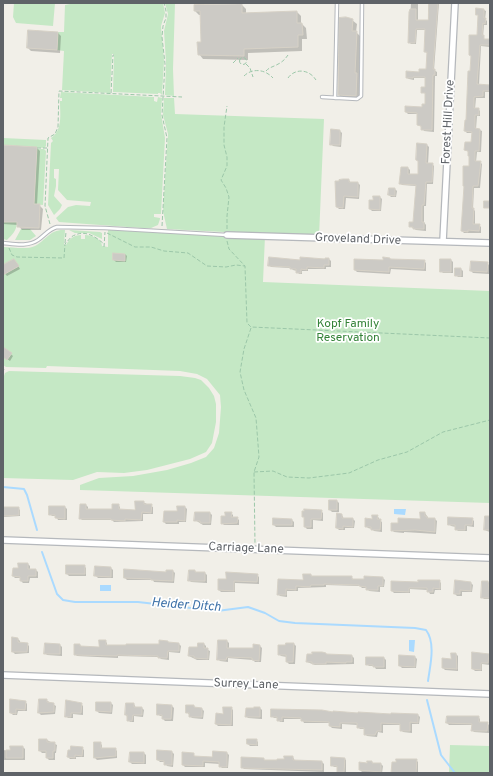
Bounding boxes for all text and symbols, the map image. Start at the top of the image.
street label: Forest Hill Drive [440,79,458,165]
street label: Groveland Drive [315,231,401,249]
park label: Kopf Family Reservation [316,318,380,346]
street label: Carriage Lane [208,540,284,558]
water label: Heider Ditch [151,596,221,616]
street label: Surrey Lane [213,677,279,693]

